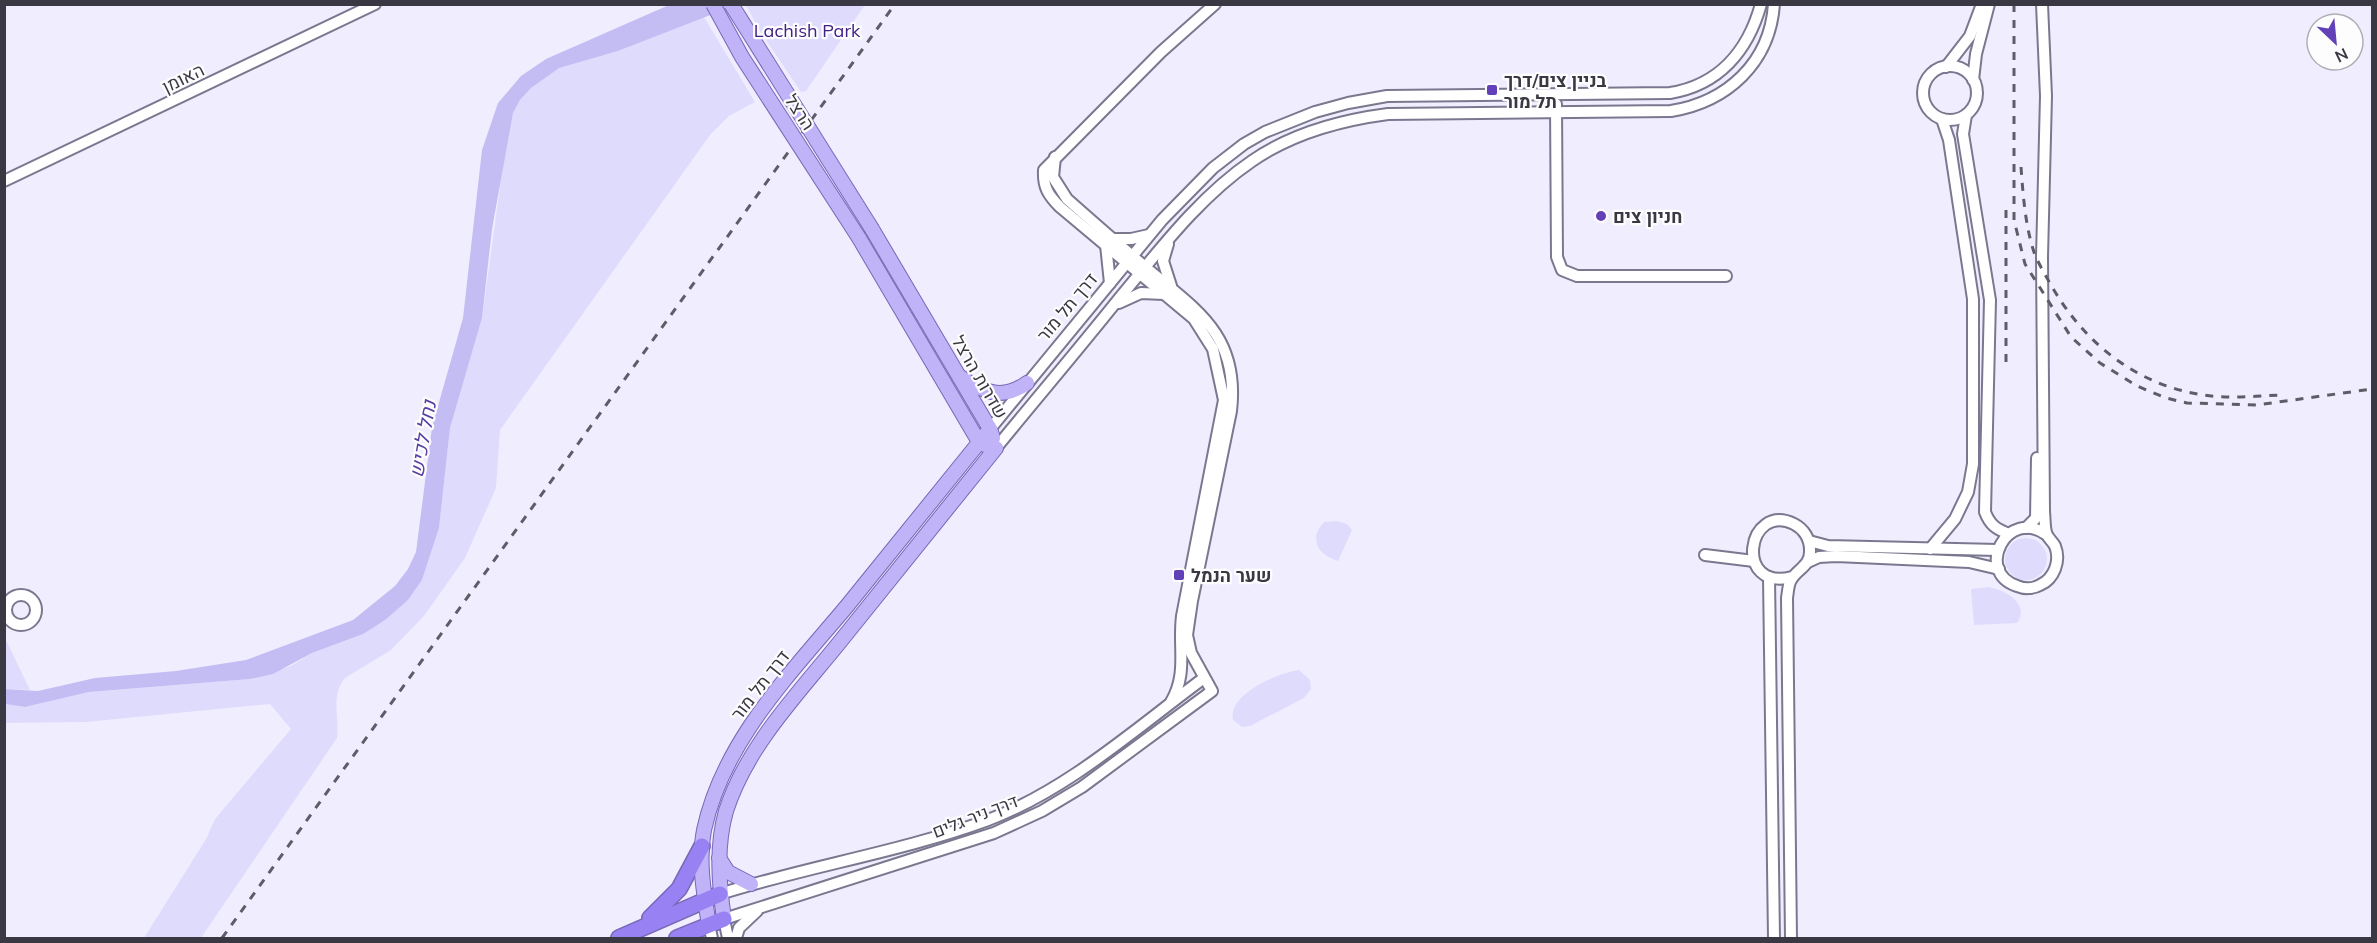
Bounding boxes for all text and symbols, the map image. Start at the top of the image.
north arrow [2305,12,2365,72]
park label: Lachish Park [754,19,861,42]
text: N [2332,44,2351,67]
street label: האומן [158,58,208,98]
place label: בניין צים/דרך תל מור [1504,69,1607,113]
marker: בניין צים/דרך תל מור [1485,83,1499,97]
street label: הרצל [780,90,820,134]
place label: חניון צים [1613,205,1682,228]
marker: חניון צים [1594,209,1608,223]
street label: דרך תל מור [1032,268,1102,346]
street label: שדרות הרצל [947,331,1013,423]
water label: נחל לכיש [403,397,441,479]
place label: שער הנמל [1191,564,1272,587]
marker: שער הנמל [1172,568,1186,582]
street label: דרך תל מור [726,645,794,725]
street label: דרך ניר גלים [929,789,1021,843]

